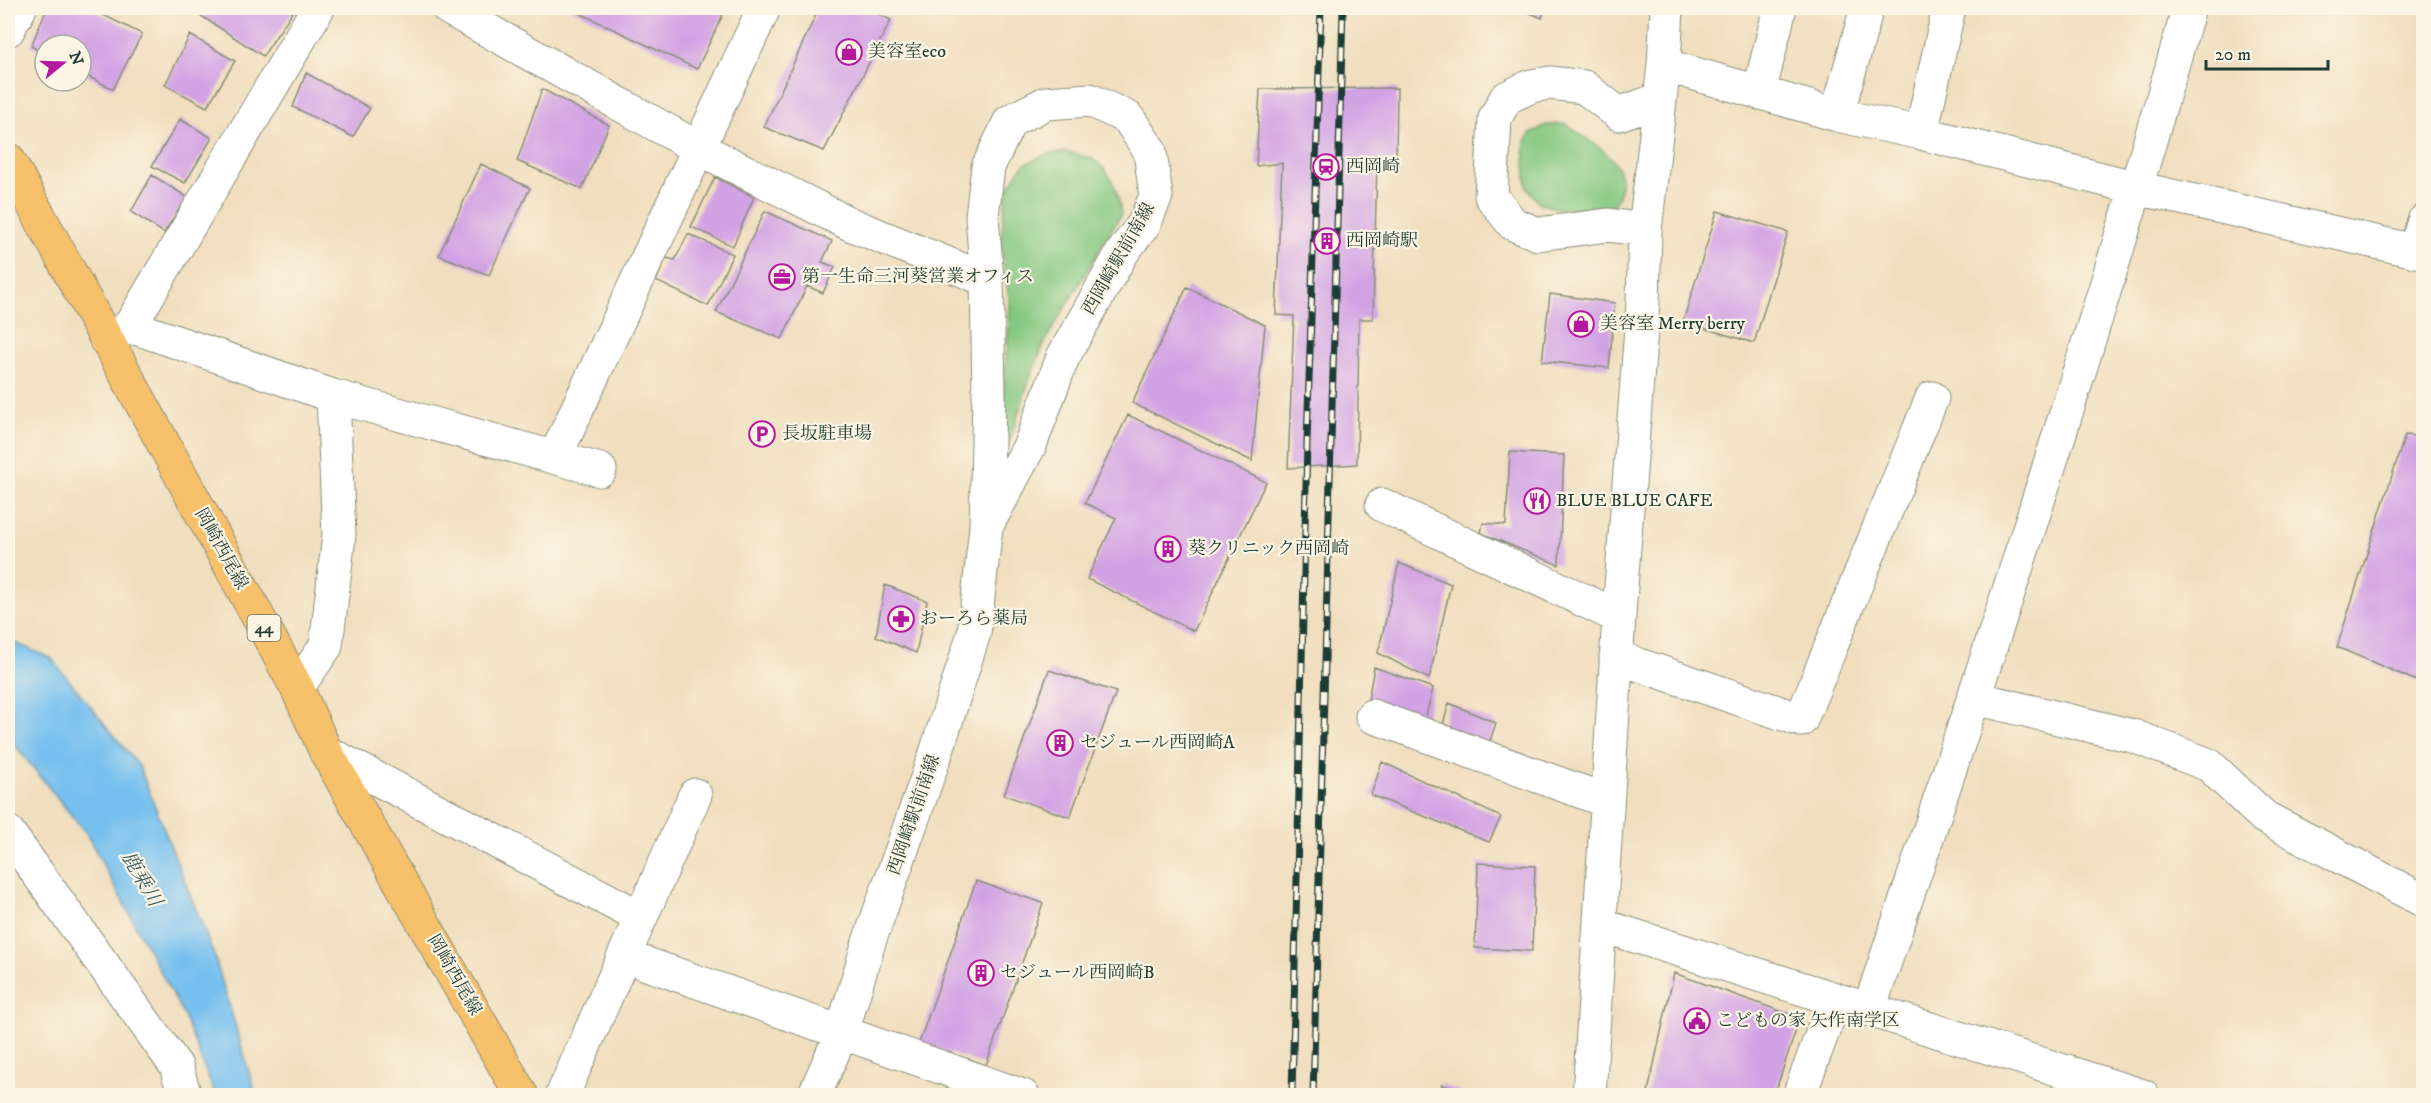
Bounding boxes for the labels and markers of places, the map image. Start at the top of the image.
shop icon: 美容室eco [834,37,864,67]
place label: 美容室eco [868,41,946,63]
station icon: 西岡崎 [1311,152,1341,182]
place label: 西岡崎 [1346,156,1400,178]
building icon: 西岡崎駅 [1312,226,1342,256]
place label: 西岡崎駅 [1346,230,1418,252]
office icon: 第一生命三河葵営業オフィス [767,262,797,292]
place label: 第一生命三河葵営業オフィス [802,266,1034,288]
shop icon: 美容室 Merry berry [1566,309,1596,339]
place label: 美容室 Merry berry [1600,313,1746,335]
parking icon: 長坂駐車場 [747,419,777,449]
place label: 長坂駐車場 [782,423,872,445]
restaurant icon: BLUE BLUE CAFE [1522,486,1552,516]
place label: BLUE BLUE CAFE [1556,490,1713,512]
building icon: 葵クリニック西岡崎 [1153,534,1183,564]
place label: 葵クリニック西岡崎 [1188,538,1349,560]
pharmacy icon: おーろら薬局 [886,604,916,634]
place label: おーろら薬局 [920,608,1028,630]
building icon: セジュール西岡崎A [1045,728,1075,758]
place label: セジュール西岡崎A [1080,732,1235,754]
building icon: セジュール西岡崎B [966,958,996,988]
place label: セジュール西岡崎B [1000,962,1155,984]
public building icon: こどもの家 矢作南学区 [1682,1006,1712,1036]
place label: こどもの家 矢作南学区 [1716,1010,1900,1032]

